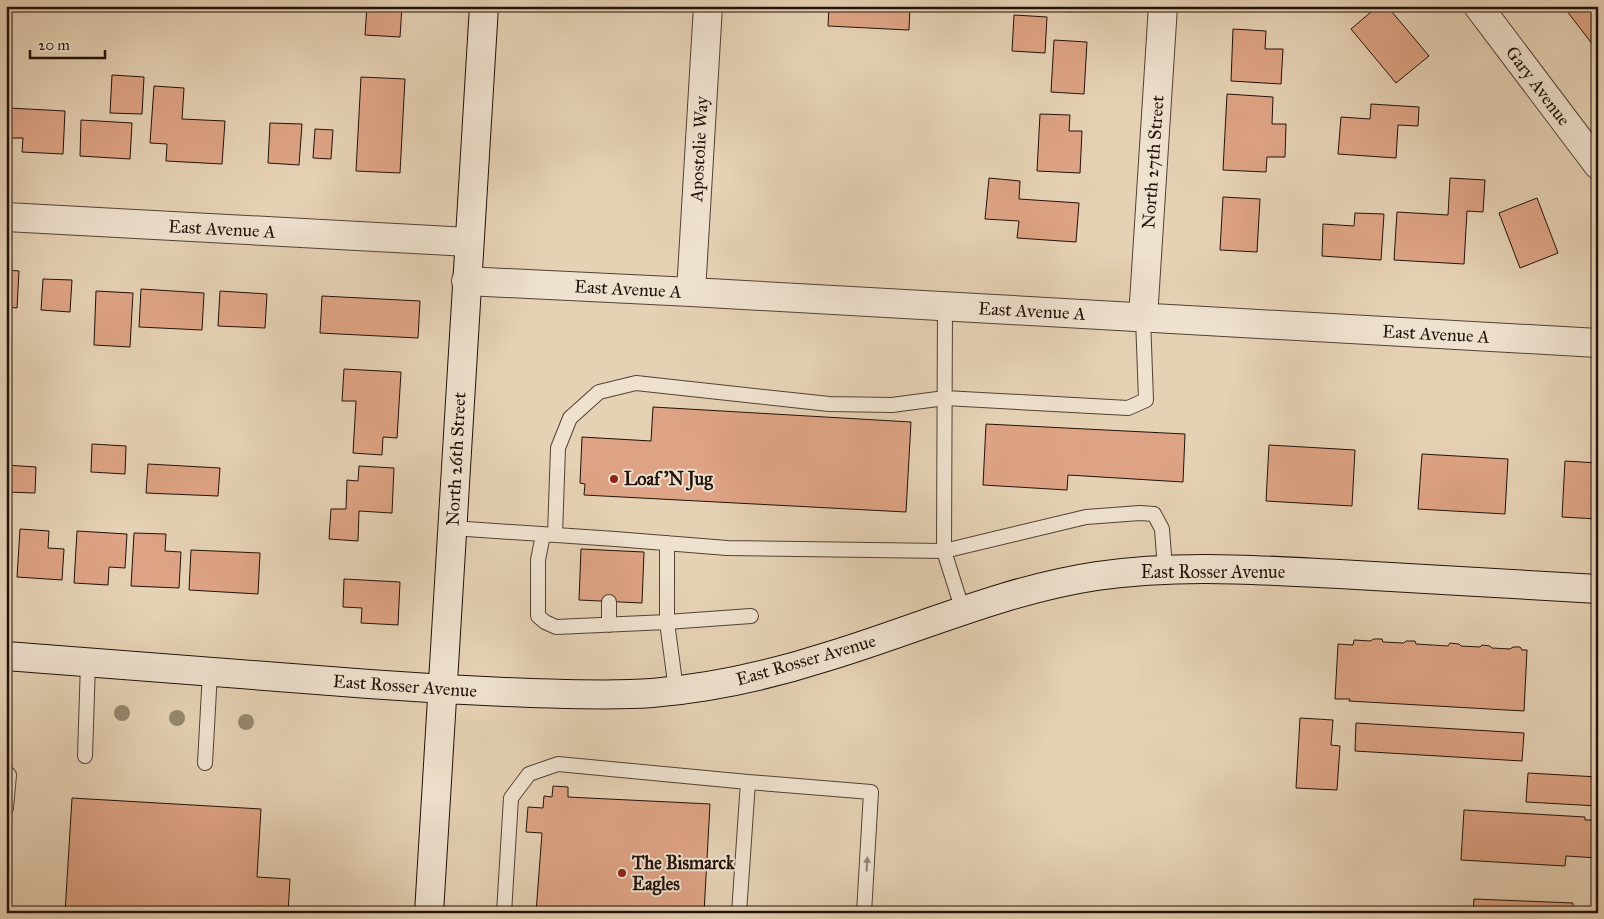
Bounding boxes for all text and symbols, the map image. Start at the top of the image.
scale bar [30,28,105,60]
text: 20 m [38,36,70,54]
street label: Gary Avenue [1501,42,1575,130]
street label: North 27th Street [1137,94,1169,230]
street label: Apostolie Way [685,95,713,203]
street label: East Avenue A [168,215,276,243]
street label: East Avenue A [574,275,682,303]
street label: East Avenue A [978,297,1086,325]
street label: East Avenue A [1382,320,1490,348]
street label: North 26th Street [442,391,471,527]
place label: Loaf 'N Jug [624,468,713,491]
marker: Loaf 'N Jug [608,473,620,485]
street label: East Rosser Avenue [1141,561,1285,583]
street label: East Rosser Avenue [734,630,878,690]
street label: East Rosser Avenue [332,670,478,702]
place label: The Bismarck Eagles [631,852,735,896]
one-way arrow [863,856,871,872]
marker: The Bismarck Eagles [616,867,628,879]

